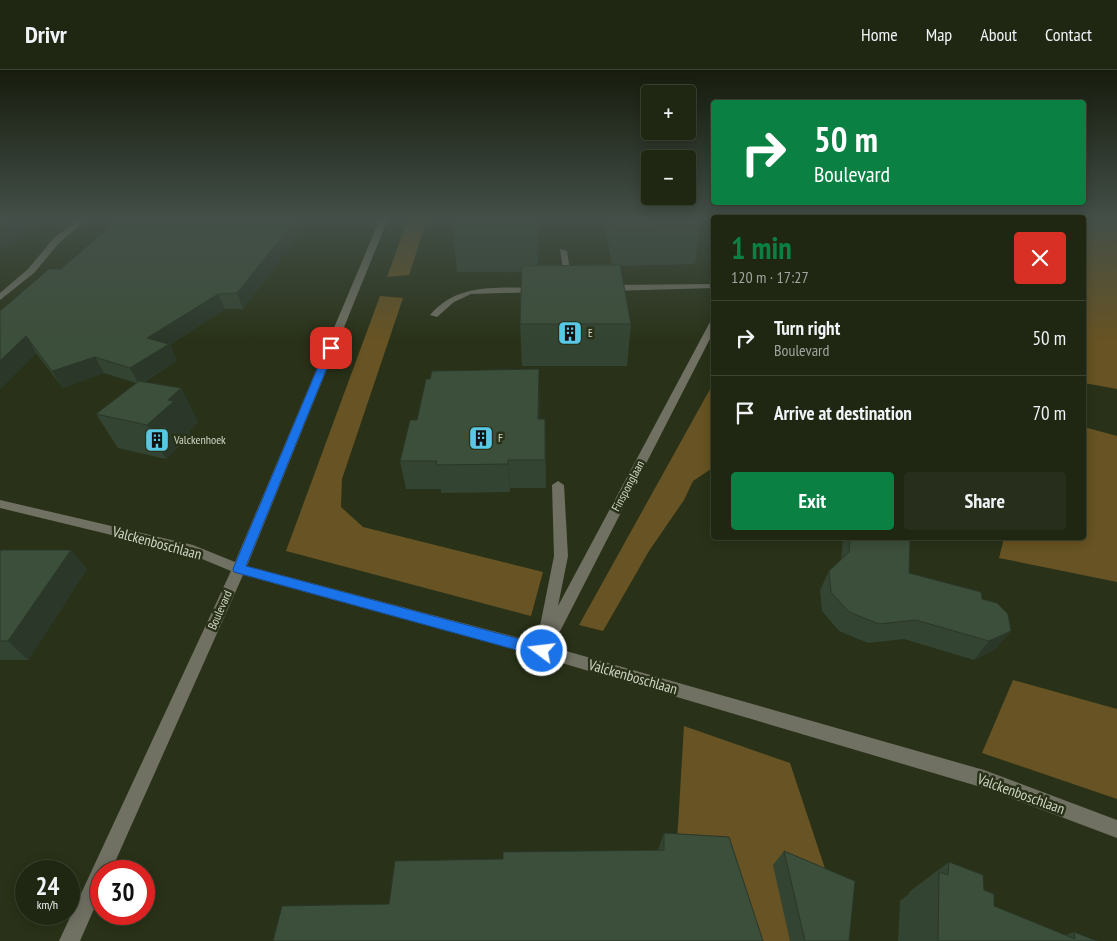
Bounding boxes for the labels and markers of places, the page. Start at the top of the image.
building icon: E [557,320,583,346]
place label: E [588,326,593,340]
pin [310,327,352,369]
building icon: F [468,425,494,451]
building icon: Valckenhoek [144,427,170,453]
place label: F [498,430,503,445]
place label: Valckenhoek [173,432,226,447]

